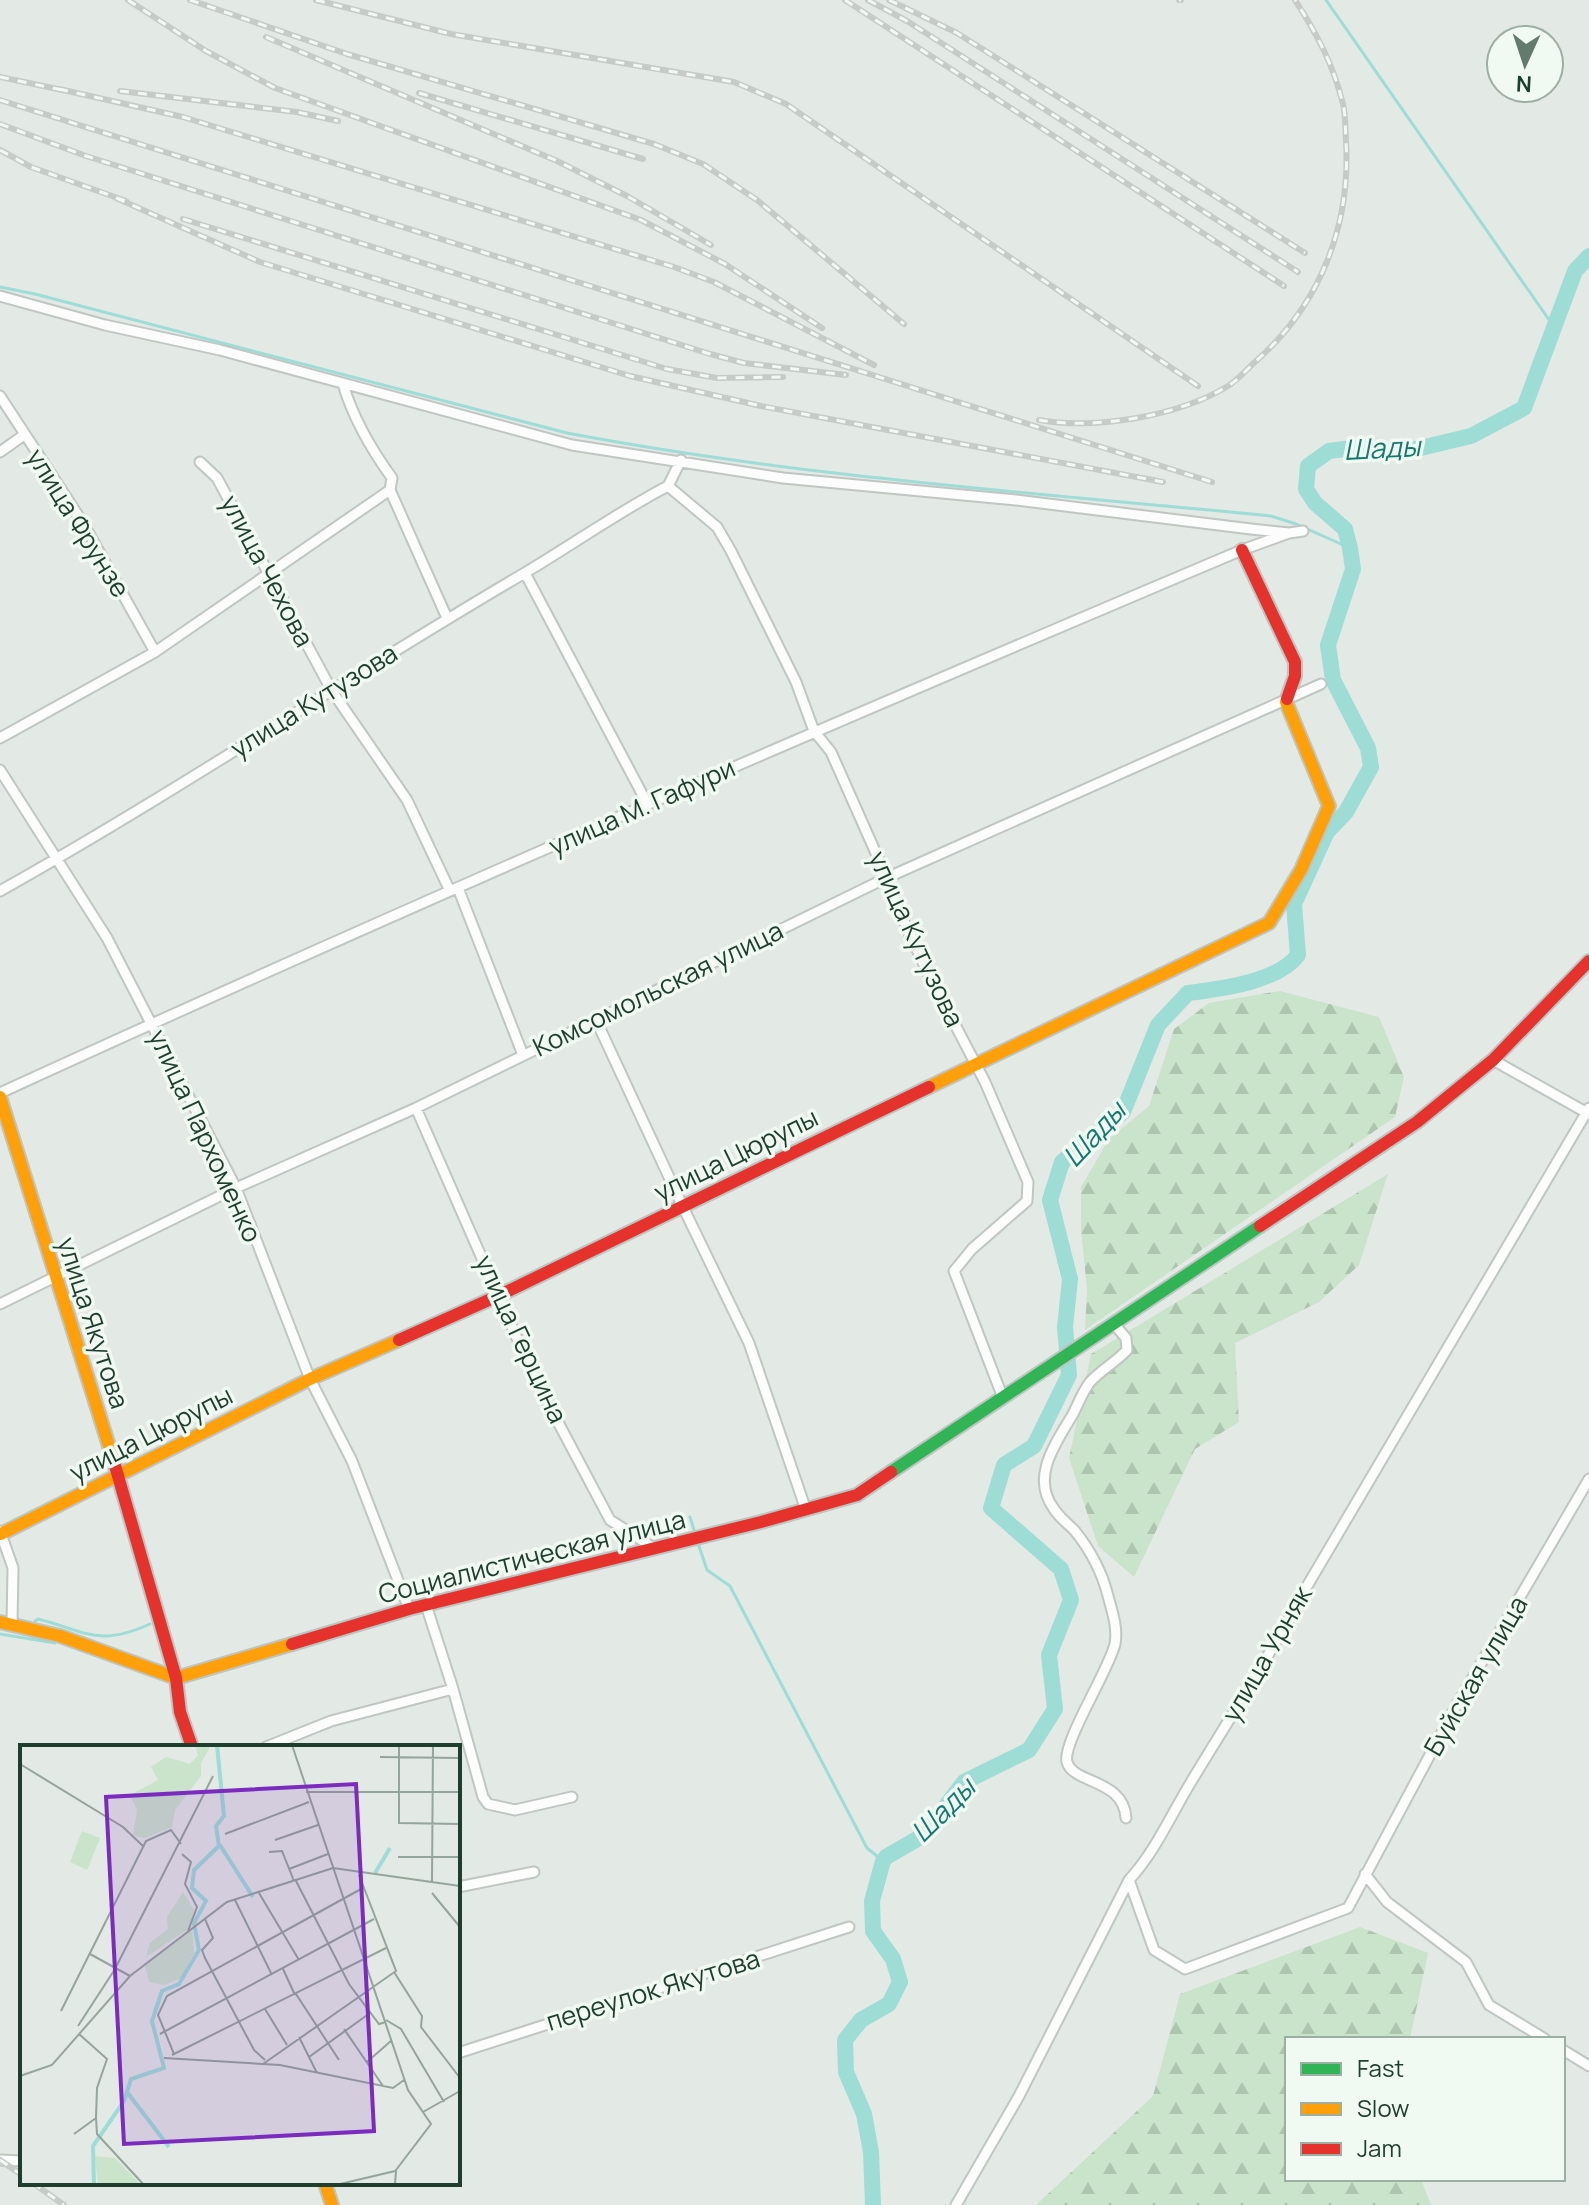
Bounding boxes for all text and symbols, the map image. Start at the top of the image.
north arrow [1485,24,1565,104]
text: N [1515,69,1533,99]
water label: Шады [1343,426,1423,468]
street label: улица Фрунзе [19,441,139,604]
street label: улица Чехова [213,488,323,653]
street label: улица Кутузова [223,634,404,766]
street label: улица М. Гафури [543,749,741,863]
street label: улица Кутузова [860,845,973,1032]
street label: Комсомольская улица [526,912,789,1064]
street label: улица Пархоменко [141,1023,271,1248]
water label: Шады [1053,1091,1135,1174]
street label: улица Цюрупы [647,1099,824,1209]
street label: улица Якутова [49,1232,139,1413]
street label: улица Герцина [467,1249,577,1429]
street label: улица Цюрупы [63,1377,238,1490]
street label: Социалистическая улица [375,1500,689,1612]
street label: улица Урняк [1213,1578,1320,1728]
street label: Буйская улица [1415,1589,1535,1762]
inset map [20,1745,460,2185]
water label: Шады [902,1767,984,1850]
street label: переулок Якутова [541,1939,764,2039]
legend [1285,2037,1565,2181]
text: Fast [1357,2051,1404,2084]
text: Slow [1357,2091,1410,2124]
text: Jam [1357,2131,1402,2164]

